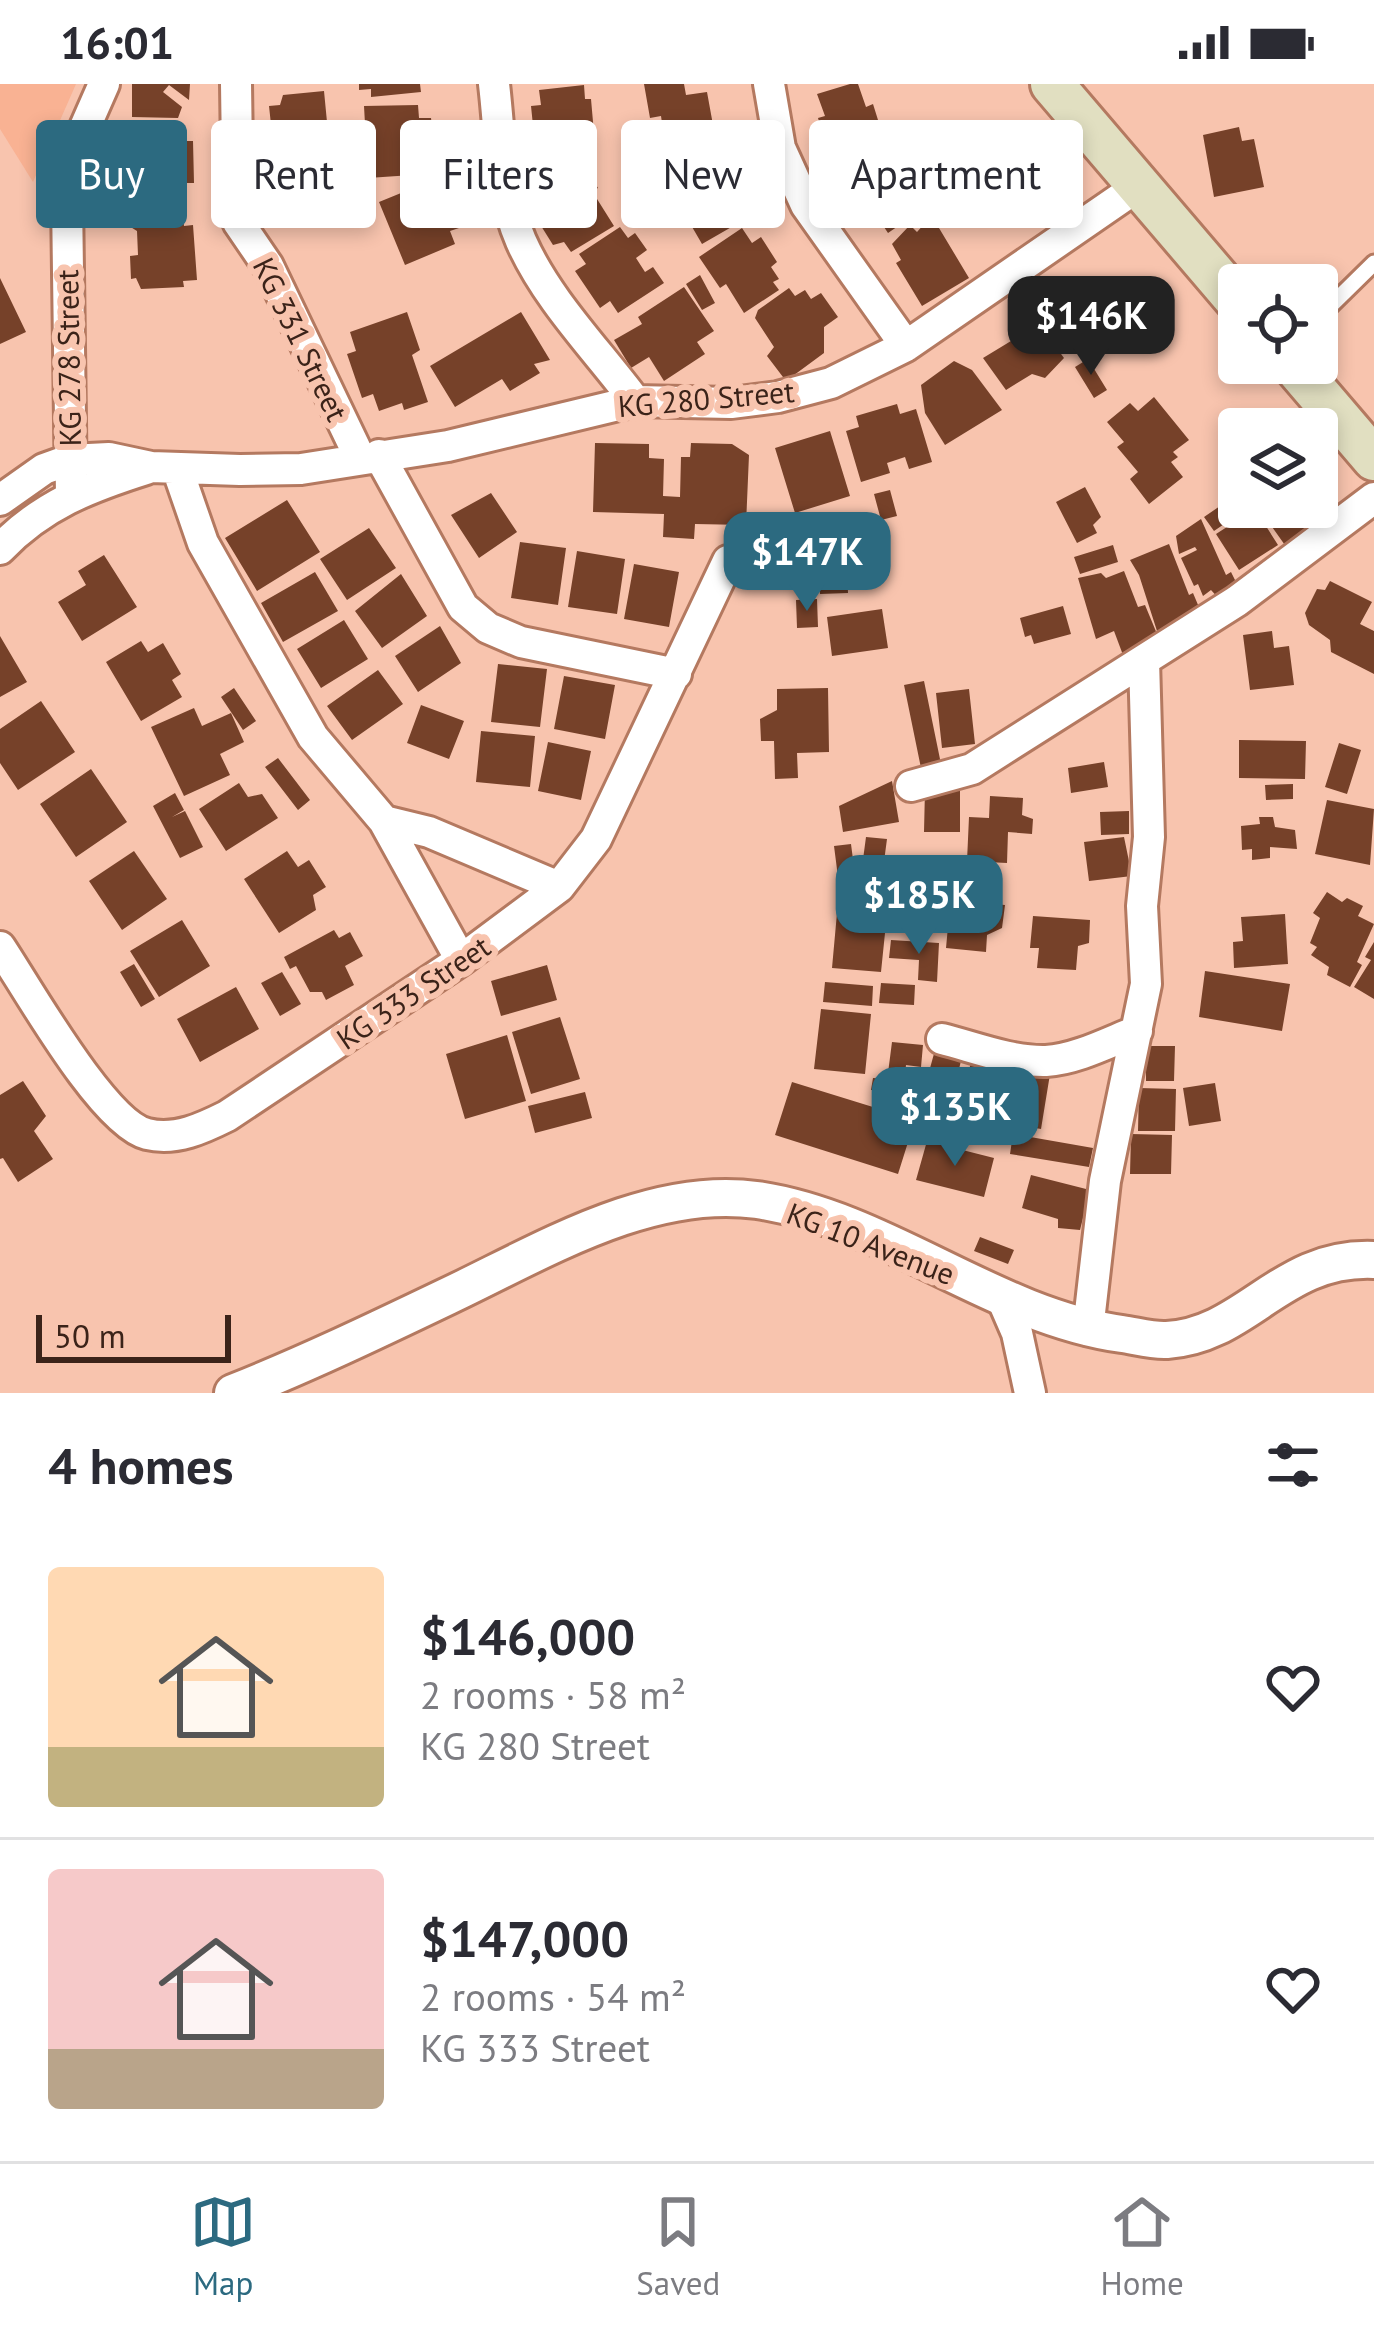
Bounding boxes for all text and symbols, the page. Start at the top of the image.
text: 16:01 [60,13,174,71]
chip: Buy [36,120,187,228]
chip: Rent [211,120,376,228]
chip: Filters [400,120,597,228]
chip: New [621,120,785,228]
chip: Apartment [809,120,1083,228]
street label: KG 331 Street [245,251,357,427]
map controls [1218,264,1338,528]
button: locate [1218,264,1338,384]
street label: KG 278 Street [47,269,89,447]
pin: $146K [1007,276,1175,378]
text: $146K [1035,289,1147,340]
street label: KG 280 Street [616,371,796,425]
button: layers [1218,408,1338,528]
pin: $147K [723,512,891,614]
text: $147K [751,525,863,576]
pin: $185K [835,855,1003,957]
text: $185K [863,868,975,919]
street label: KG 333 Street [329,926,497,1058]
pin: $135K [871,1067,1039,1169]
text: $135K [899,1080,1011,1131]
street label: KG 10 Avenue [782,1193,960,1293]
scale bar [36,1309,231,1362]
text: 50 m [54,1314,126,1357]
text: 4 homes [48,1432,234,1498]
icon: filters [1260,1432,1326,1498]
text: $146,000 [420,1603,635,1669]
icon: home [144,1615,288,1759]
icon: heart [1260,1654,1326,1720]
text: 2 rooms · 58 m² [420,1669,686,1720]
text: KG 280 Street [420,1720,650,1771]
text: $147,000 [420,1905,629,1971]
icon: home [144,1917,288,2061]
icon: heart [1260,1956,1326,2022]
text: 2 rooms · 54 m² [420,1971,686,2022]
text: KG 333 Street [420,2022,650,2073]
tab: Map [190,2189,256,2304]
tab: Saved [636,2189,720,2304]
tab: Home [1100,2189,1184,2304]

